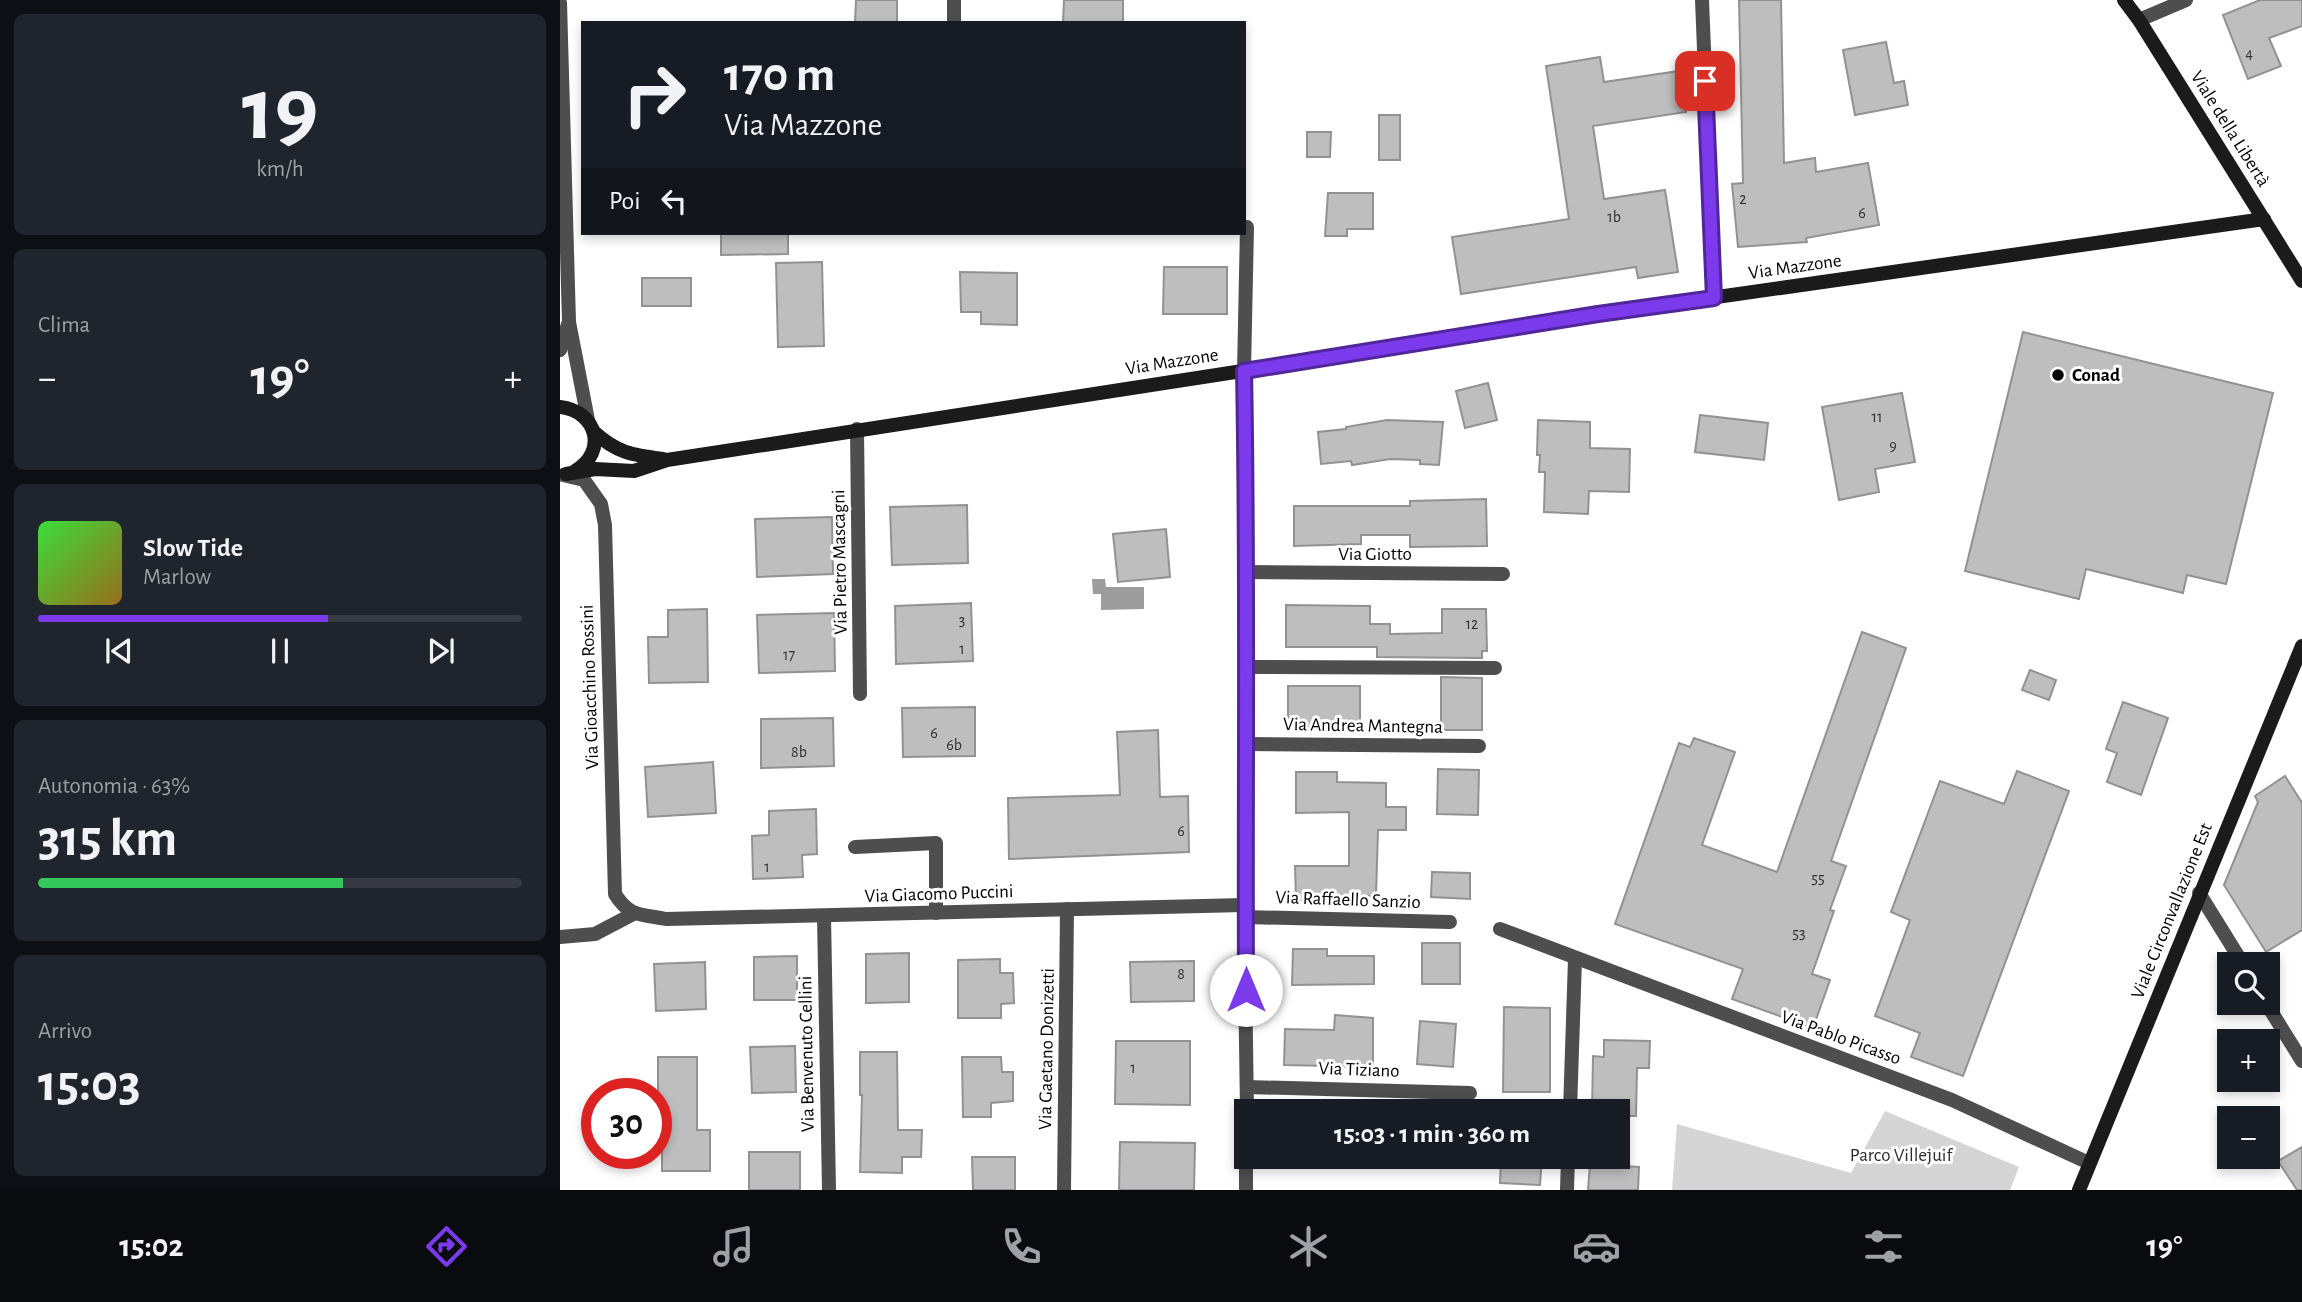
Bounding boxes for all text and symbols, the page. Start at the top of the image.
house number: 4 [2245,45,2253,61]
icon: right [609,49,700,140]
text: 170 m [724,51,835,100]
pin [1675,51,1735,111]
icon: arrive [1686,62,1724,100]
text: 19 [242,65,318,156]
street label: Viale della Libertà [2187,68,2273,190]
text: Via Mazzone [724,109,882,141]
text: km/h [256,158,304,181]
icon: left [655,182,693,220]
text: Poi [609,188,641,214]
house number: 2 [1739,191,1747,207]
house number: 6 [1858,205,1866,221]
house number: 1b [1607,209,1621,225]
street label: Via Mazzone [1747,251,1843,283]
text: Clima [38,314,90,337]
street label: Via Mazzone [1124,345,1220,379]
text: 19° [250,352,310,404]
text: − [38,360,56,398]
text: + [504,360,522,398]
place label: Conad [2072,366,2120,385]
marker: Conad [2050,367,2066,383]
house number: 11 [1871,409,1883,425]
house number: 9 [1889,438,1897,454]
street label: Via Pietro Mascagni [829,489,851,635]
text: Slow Tide [143,535,243,561]
street label: Via Giotto [1338,545,1412,564]
text: Marlow [143,566,211,589]
street label: Via Gioacchino Rossini [578,604,602,770]
house number: 3 [959,612,965,628]
house number: 12 [1466,616,1478,632]
icon: previous [100,632,138,670]
icon: pause [261,632,299,670]
icon: next [422,632,460,670]
house number: 1 [959,641,965,657]
house number: 17 [783,647,795,663]
street label: Via Andrea Mantegna [1283,715,1443,737]
house number: 6 [930,725,938,741]
house number: 6b [946,737,962,753]
house number: 8b [791,744,807,760]
text: Autonomia · 63% [38,775,190,798]
text: 315 km [38,813,177,865]
street label: Viale Circonvallazione Est [2128,821,2216,1001]
house number: 6 [1177,823,1185,839]
house number: 1 [764,859,770,875]
house number: 55 [1811,870,1825,886]
street label: Via Giacomo Puccini [864,882,1014,906]
street label: Via Raffaello Sanzio [1275,888,1421,912]
house number: 53 [1792,925,1806,941]
map controls [2217,952,2280,1169]
button: search [2217,952,2280,1015]
position arrow [1209,953,1283,1027]
house number: 8 [1177,966,1185,982]
street label: Via Gaetano Donizetti [1036,968,1058,1130]
street label: Via Benvenuto Cellini [796,976,818,1132]
street label: Via Pablo Picasso [1779,1008,1903,1068]
text: Arrivo [38,1020,92,1043]
button: + [2217,1029,2280,1092]
text: 15:03 [38,1058,141,1110]
street label: Via Tiziano [1318,1059,1400,1081]
house number: 1 [1130,1060,1136,1076]
speed limit sign: 30 [581,1078,672,1169]
button: − [2217,1106,2280,1169]
text: 15:03 · 1 min · 360 m [1334,1121,1530,1147]
park label: Parco Villejuif [1850,1146,1953,1165]
icon: directions [422,1222,471,1271]
icon: music [709,1222,758,1271]
icon: phone [997,1222,1046,1271]
icon: climate [1284,1222,1333,1271]
icon: car [1572,1222,1621,1271]
icon: filters [1859,1222,1908,1271]
text: 15:02 [119,1230,184,1262]
text: 19° [2146,1230,2183,1262]

